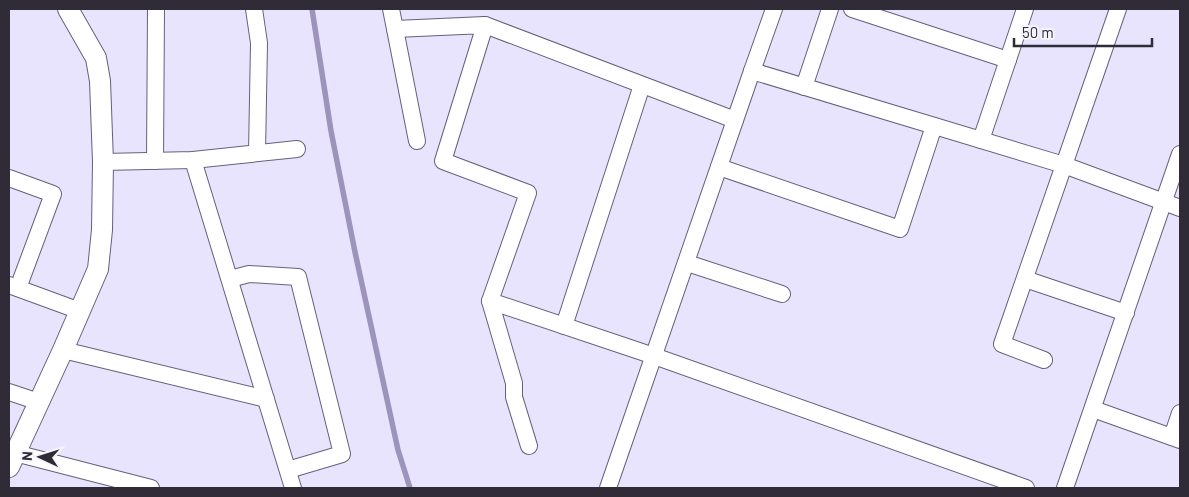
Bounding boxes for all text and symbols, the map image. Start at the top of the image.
scale bar [1014,15,1152,47]
text: 50 m [1022,23,1054,41]
north arrow [15,432,65,482]
text: N [18,451,35,461]

